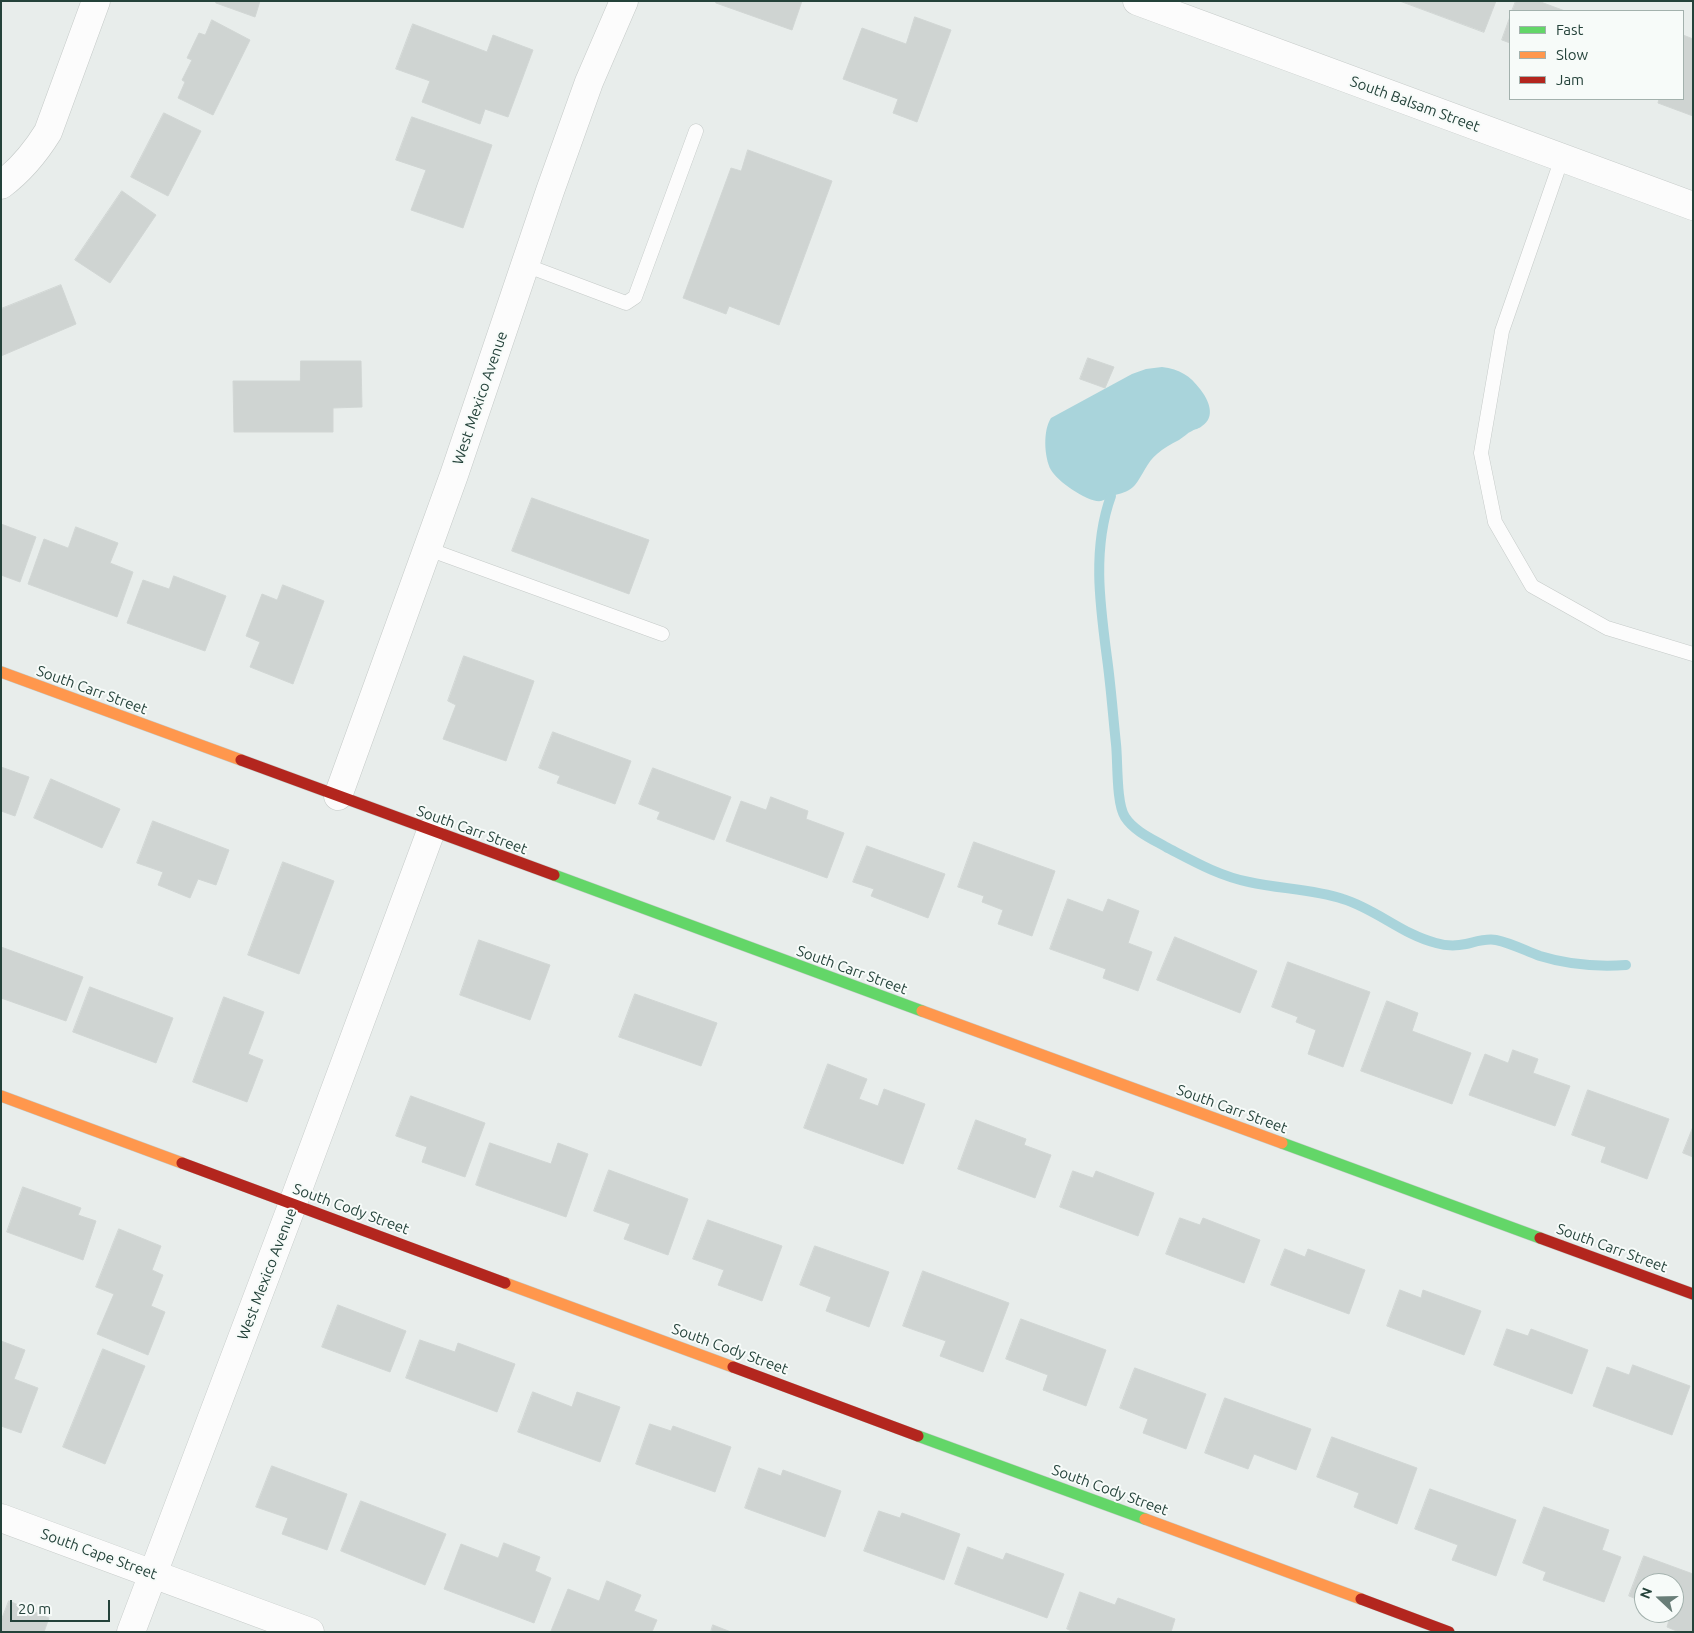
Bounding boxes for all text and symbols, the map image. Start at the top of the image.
legend [1509,10,1684,100]
text: Fast [1556,21,1583,38]
text: Slow [1556,46,1588,63]
text: Jam [1556,71,1584,88]
street label: South Balsam Street [1348,72,1482,136]
street label: West Mexico Avenue [449,329,511,467]
street label: South Carr Street [34,662,150,718]
street label: South Carr Street [414,802,530,858]
street label: South Carr Street [794,942,910,998]
street label: South Carr Street [1174,1081,1290,1137]
street label: South Cody Street [290,1180,412,1238]
street label: West Mexico Avenue [234,1205,300,1343]
street label: South Carr Street [1554,1220,1670,1276]
street label: South Cody Street [669,1320,791,1378]
street label: South Cody Street [1049,1461,1171,1519]
street label: South Cape Street [38,1525,160,1583]
north arrow [1634,1573,1684,1623]
text: N [1637,1585,1655,1601]
scale bar [12,1590,112,1622]
text: 20 m [18,1600,51,1617]

